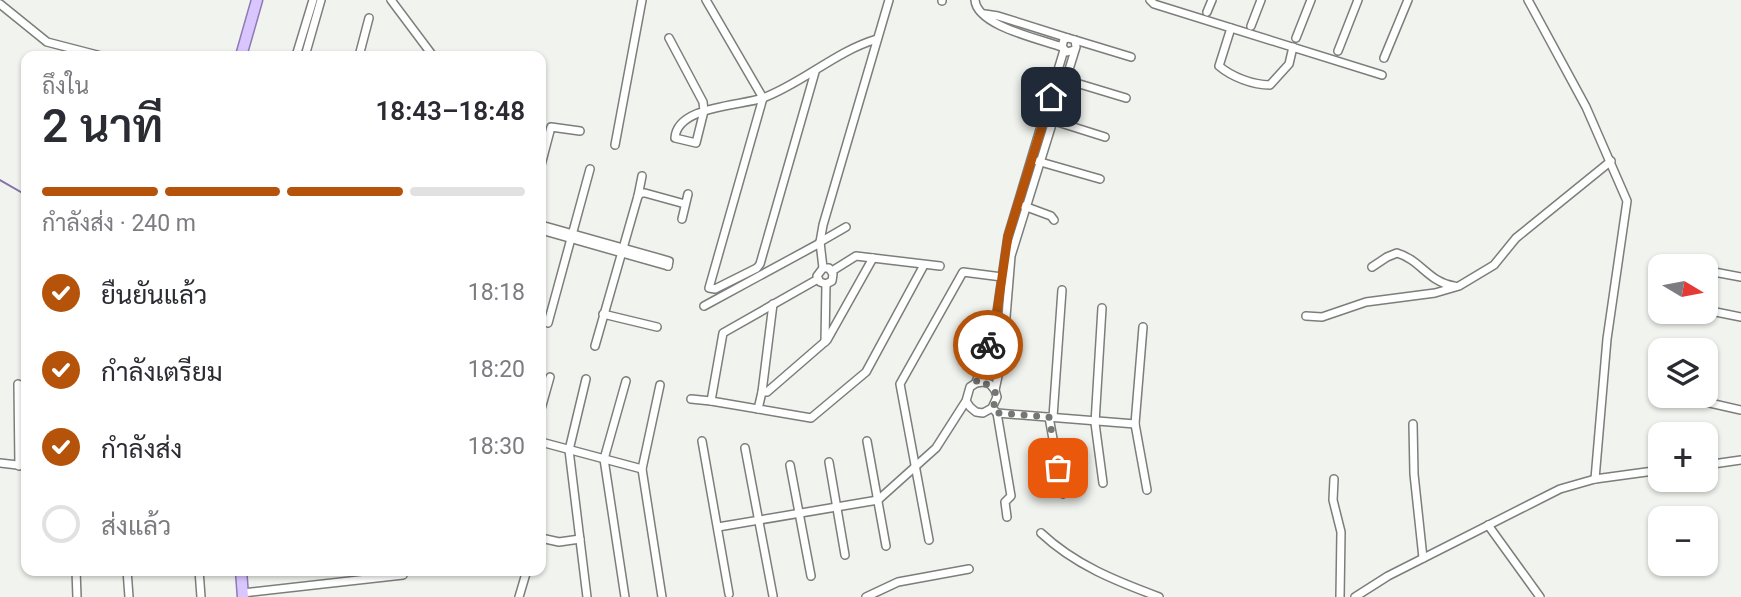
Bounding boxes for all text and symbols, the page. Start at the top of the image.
pin [1021,67,1081,127]
text: ถึงใน [42,73,89,100]
icon: home [1032,78,1070,116]
text: 18:43–18:48 [375,96,525,126]
text: 2 นาที [42,99,163,153]
text: กำลังส่ง · 240 m [42,210,196,237]
north arrow [1648,254,1718,324]
map controls [1648,254,1718,576]
icon: check [42,274,80,312]
text: 18:18 [468,279,525,306]
text: ยืนยันแล้ว [101,280,207,310]
courier [953,310,1023,380]
icon: bike [969,326,1007,364]
button: layers [1648,338,1718,408]
icon: check [42,351,80,389]
text: 18:20 [468,356,525,383]
text: กำลังเตรียม [101,357,223,387]
button: + [1648,422,1718,492]
icon: check [42,428,80,466]
text: 18:30 [468,433,525,460]
text: กำลังส่ง [101,434,182,464]
pin [1028,438,1088,498]
icon: bag [1039,449,1077,487]
button: − [1648,506,1718,576]
text: ส่งแล้ว [101,511,171,541]

